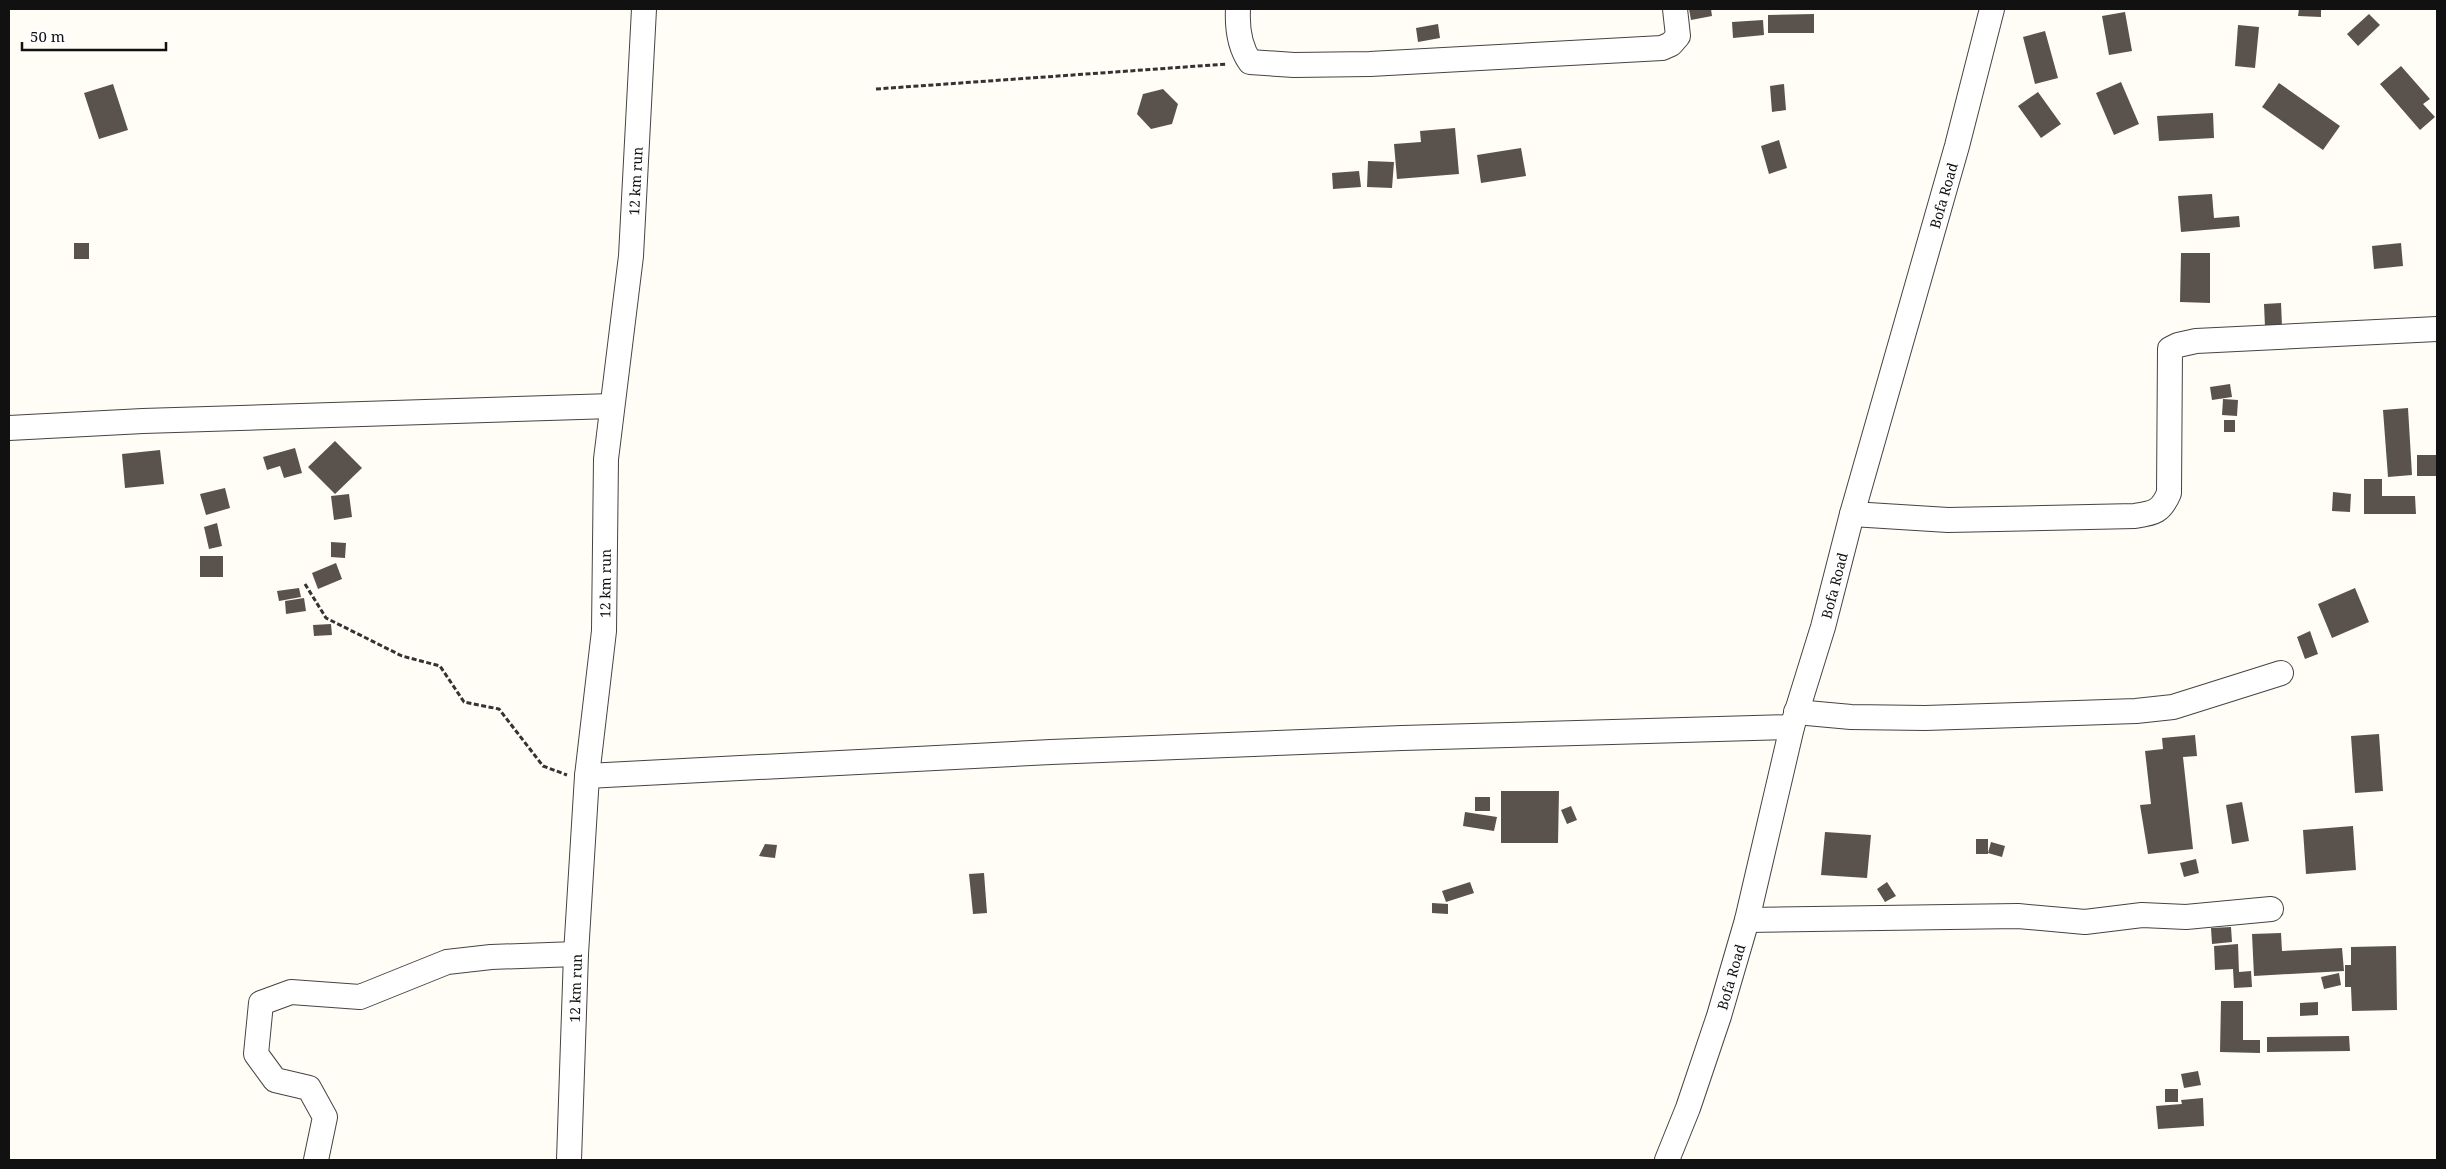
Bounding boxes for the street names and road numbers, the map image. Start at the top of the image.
street label: 12 km run [624,146,646,216]
street label: Bofa Road [1924,160,1961,231]
street label: 12 km run [595,549,614,618]
street label: Bofa Road [1816,550,1851,621]
street label: Bofa Road [1712,941,1749,1012]
street label: 12 km run [564,953,586,1023]

